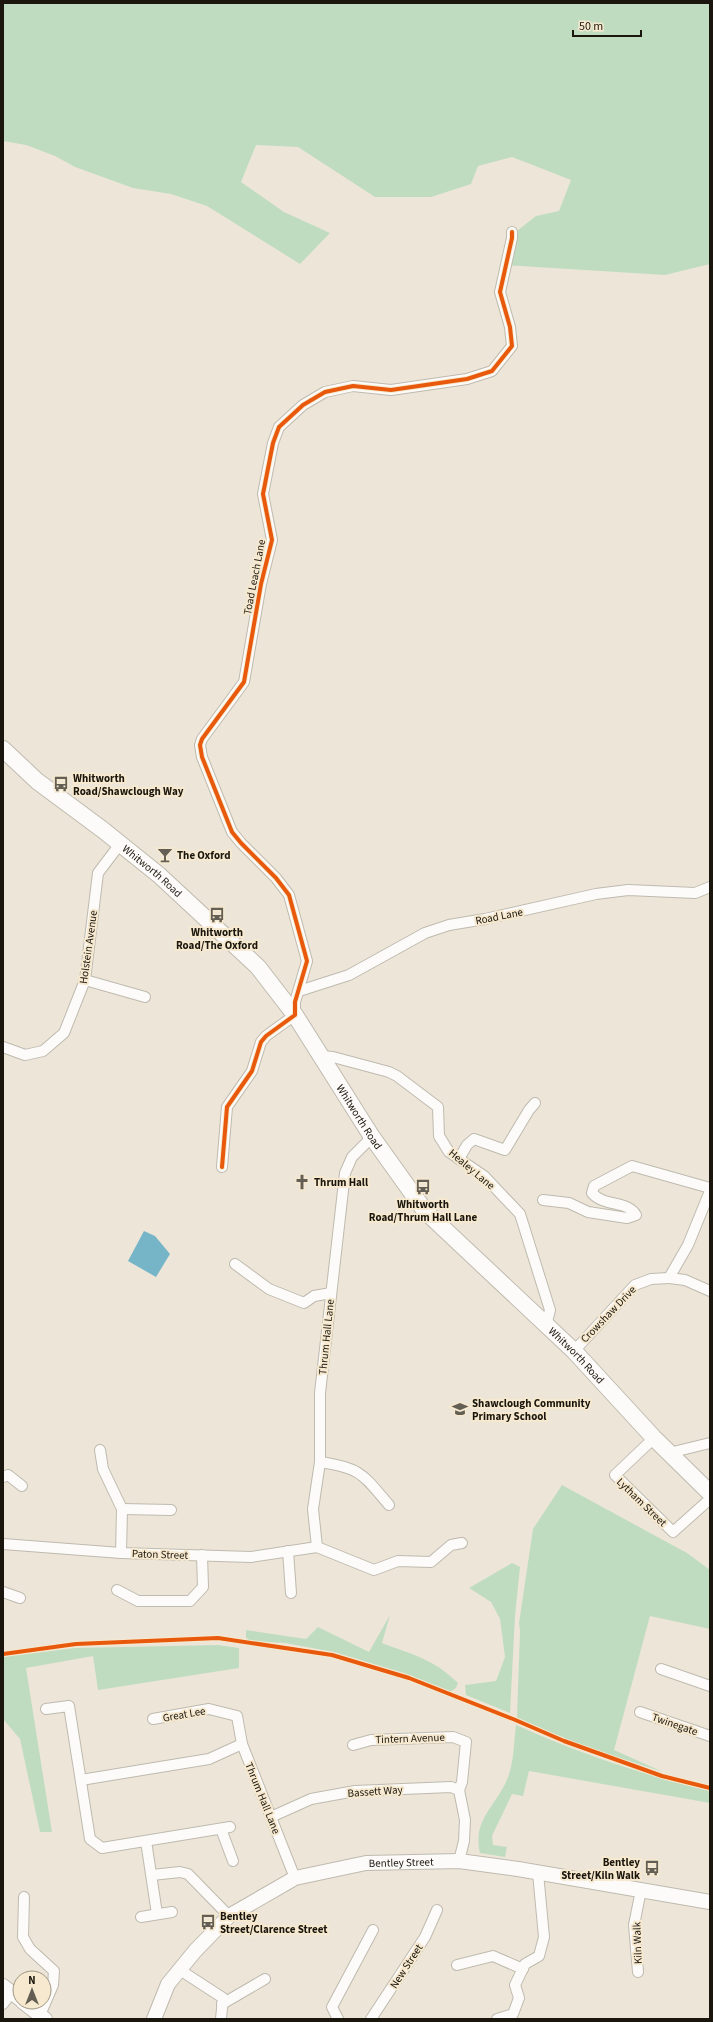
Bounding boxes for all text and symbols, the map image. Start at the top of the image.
scale bar [573,12,641,38]
text: 50 m [579,18,603,35]
street label: Toad Leach Lane [240,538,269,616]
place label: Whitworth Road/Shawclough Way [73,771,184,799]
bus stop icon: Whitworth Road/Shawclough Way [52,775,70,793]
street label: Whitworth Road [119,841,185,901]
bar icon: The Oxford [156,846,174,864]
place label: The Oxford [177,848,231,863]
street label: Road Lane [474,904,525,928]
bus stop icon: Whitworth Road/The Oxford [208,906,226,924]
street label: Holstein Avenue [76,909,101,985]
place label: Whitworth Road/The Oxford [176,925,258,953]
street label: Whitworth Road [333,1082,385,1153]
street label: Healey Lane [445,1146,498,1193]
church icon: Thrum Hall [293,1173,311,1191]
place label: Thrum Hall [314,1175,369,1190]
bus stop icon: Whitworth Road/Thrum Hall Lane [414,1178,432,1196]
place label: Whitworth Road/Thrum Hall Lane [369,1197,477,1225]
street label: Crowshaw Drive [577,1282,640,1346]
street label: Thrum Hall Lane [315,1298,338,1376]
street label: Whitworth Road [545,1324,608,1387]
place label: Shawclough Community Primary School [472,1396,591,1424]
school or university icon: Shawclough Community Primary School [451,1400,469,1418]
street label: Lytham Street [613,1475,670,1530]
street label: Paton Street [132,1546,189,1563]
street label: Great Lee [161,1703,207,1726]
street label: Twinegate [650,1710,700,1739]
street label: Tintern Avenue [375,1730,446,1747]
street label: Thrum Hall Lane [241,1760,284,1837]
street label: Bassett Way [347,1782,403,1801]
street label: Bentley Street [369,1855,434,1871]
place label: Bentley Street/Kiln Walk [561,1855,640,1883]
bus stop icon: Bentley Street/Kiln Walk [643,1859,661,1877]
place label: Bentley Street/Clarence Street [220,1909,328,1937]
bus stop icon: Bentley Street/Clarence Street [199,1913,217,1931]
street label: Kiln Walk [629,1921,646,1964]
street label: New Street [386,1941,427,1991]
north arrow [12,1970,52,2010]
text: N [28,1973,36,1988]

